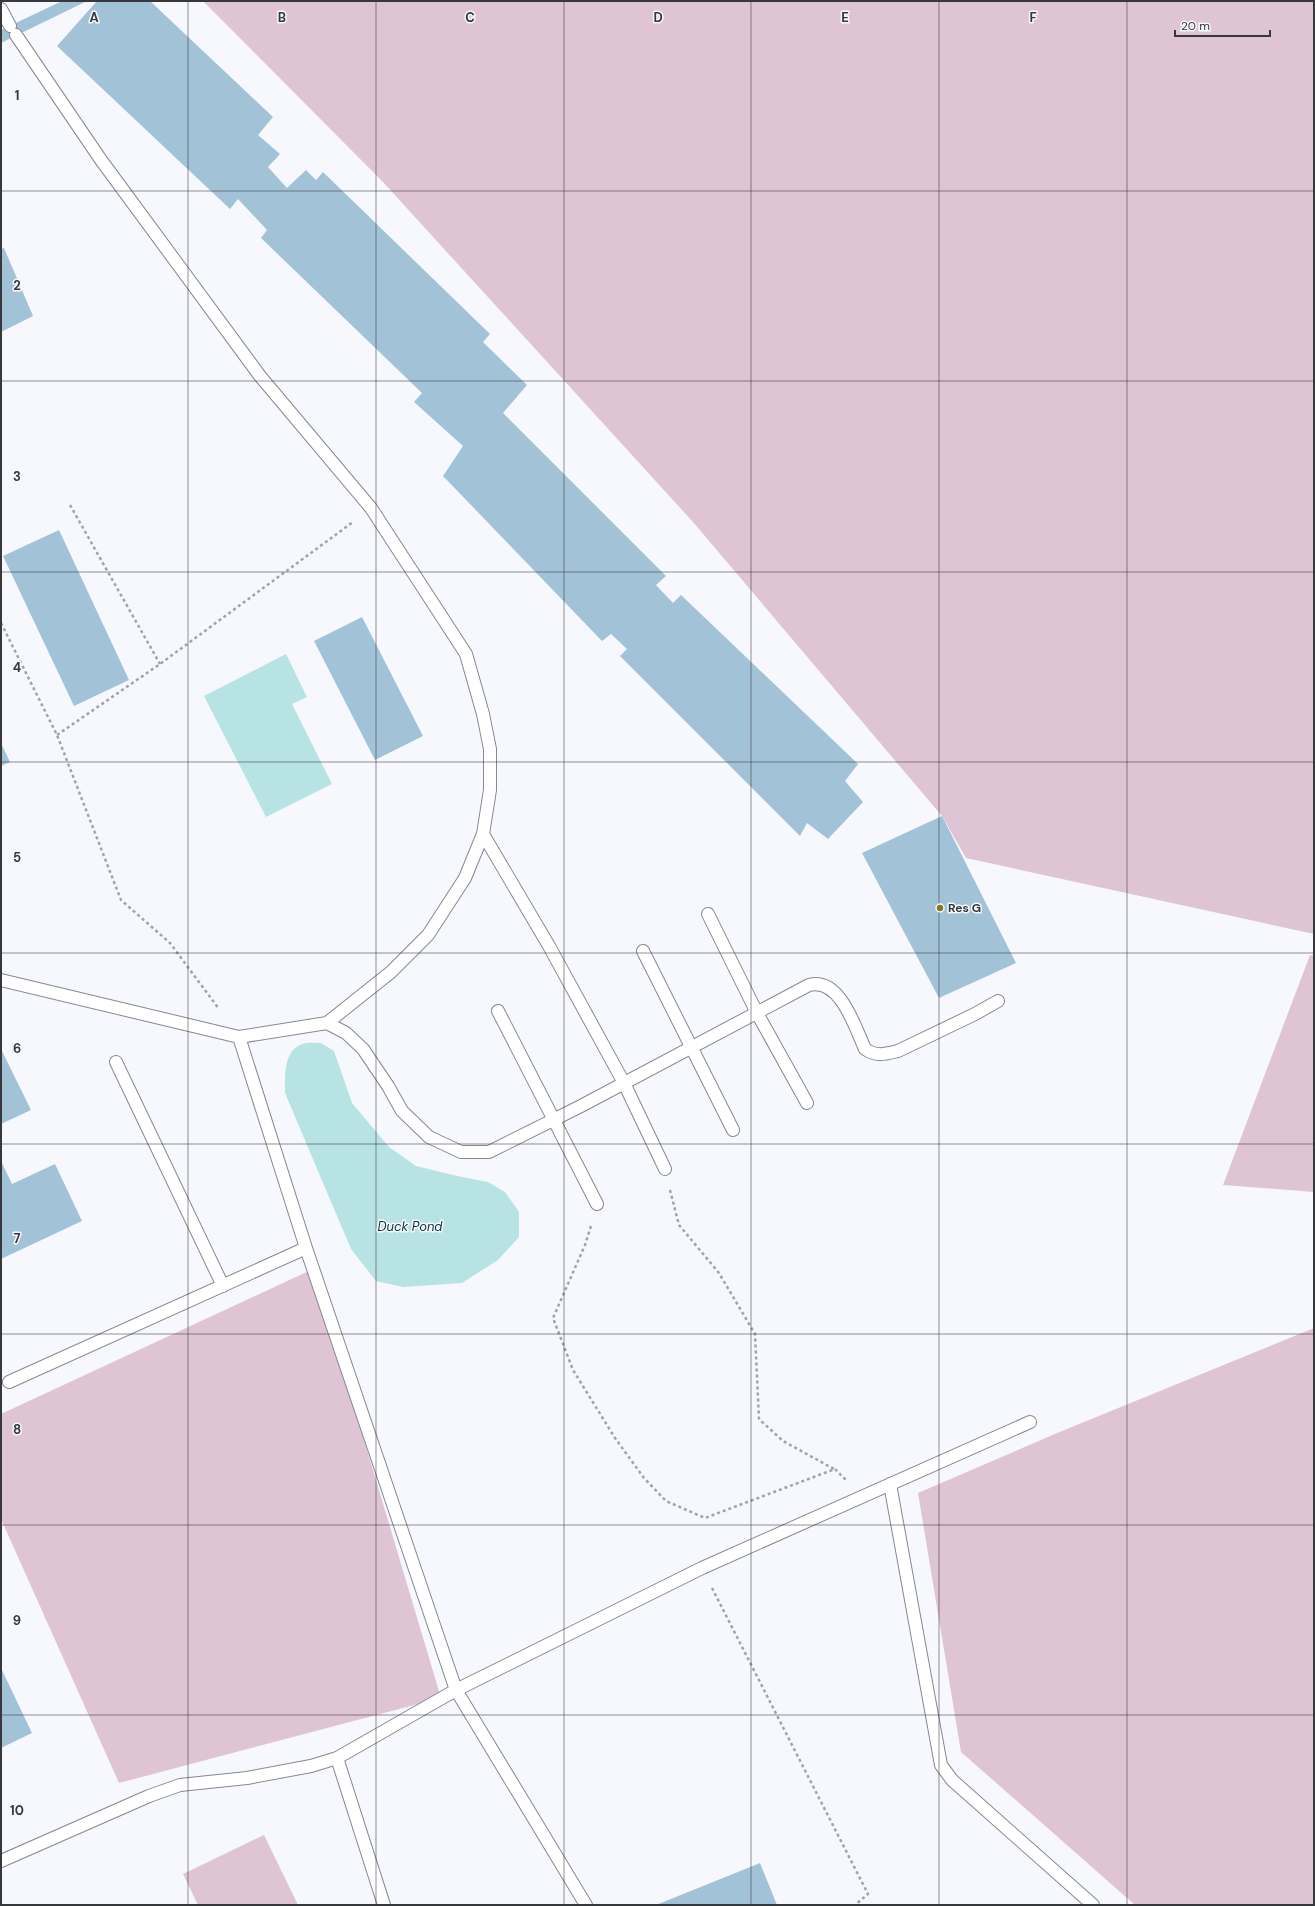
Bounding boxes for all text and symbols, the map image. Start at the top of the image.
text: A [89,9,99,26]
text: B [278,9,286,26]
text: C [465,9,475,26]
text: D [653,9,663,26]
text: E [841,9,849,26]
text: F [1029,9,1037,26]
scale bar [1175,12,1270,38]
text: 20 m [1181,18,1210,34]
text: 1 [15,87,19,104]
text: 2 [13,277,21,294]
text: 3 [13,468,21,485]
text: 4 [13,659,21,676]
text: 5 [13,849,21,866]
place label: Res G [948,900,981,916]
marker: Res G [935,903,945,913]
text: 6 [13,1040,21,1057]
water label: Duck Pond [378,1218,443,1235]
text: 7 [14,1230,21,1247]
text: 8 [13,1421,21,1438]
text: 9 [13,1612,21,1629]
text: 10 [10,1802,24,1819]

